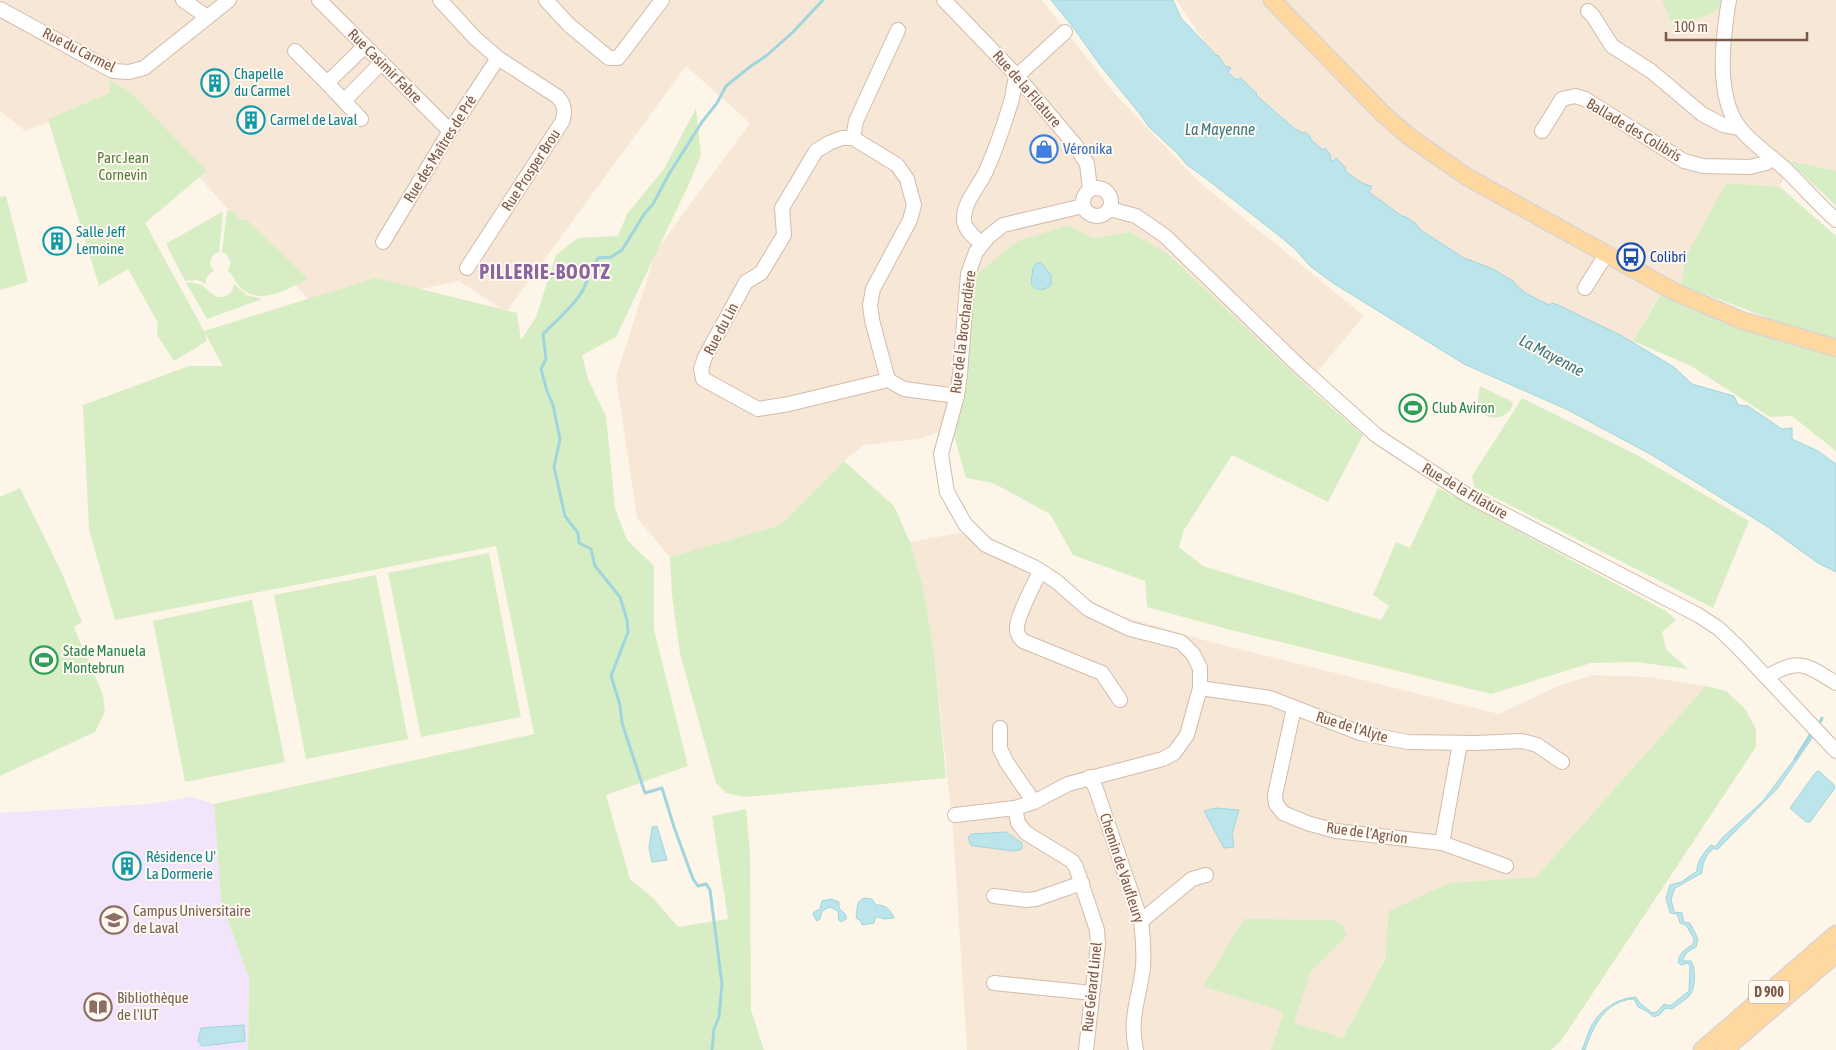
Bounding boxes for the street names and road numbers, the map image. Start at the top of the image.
street label: Rue du Carmel [40,24,119,75]
street label: Rue Casimir Fabre [345,25,426,106]
street label: Rue de la Filature [990,47,1065,131]
street label: Rue des Maîtres de Pré [400,92,479,205]
street label: Ballade des Colibris [1584,95,1685,165]
street label: Rue Prosper Brou [498,126,563,214]
street label: Rue de la Brochardière [947,269,979,395]
street label: Rue du Lin [700,300,741,358]
street label: Rue de la Filature [1419,459,1511,522]
street label: Rue de l'Alyte [1314,708,1390,746]
street label: Chemin de Vaufleury [1097,811,1148,925]
street label: Rue de l'Agrion [1325,818,1409,847]
street label: Rue Gérard Linel [1078,941,1105,1033]
road number: D 900 [1749,980,1789,1004]

